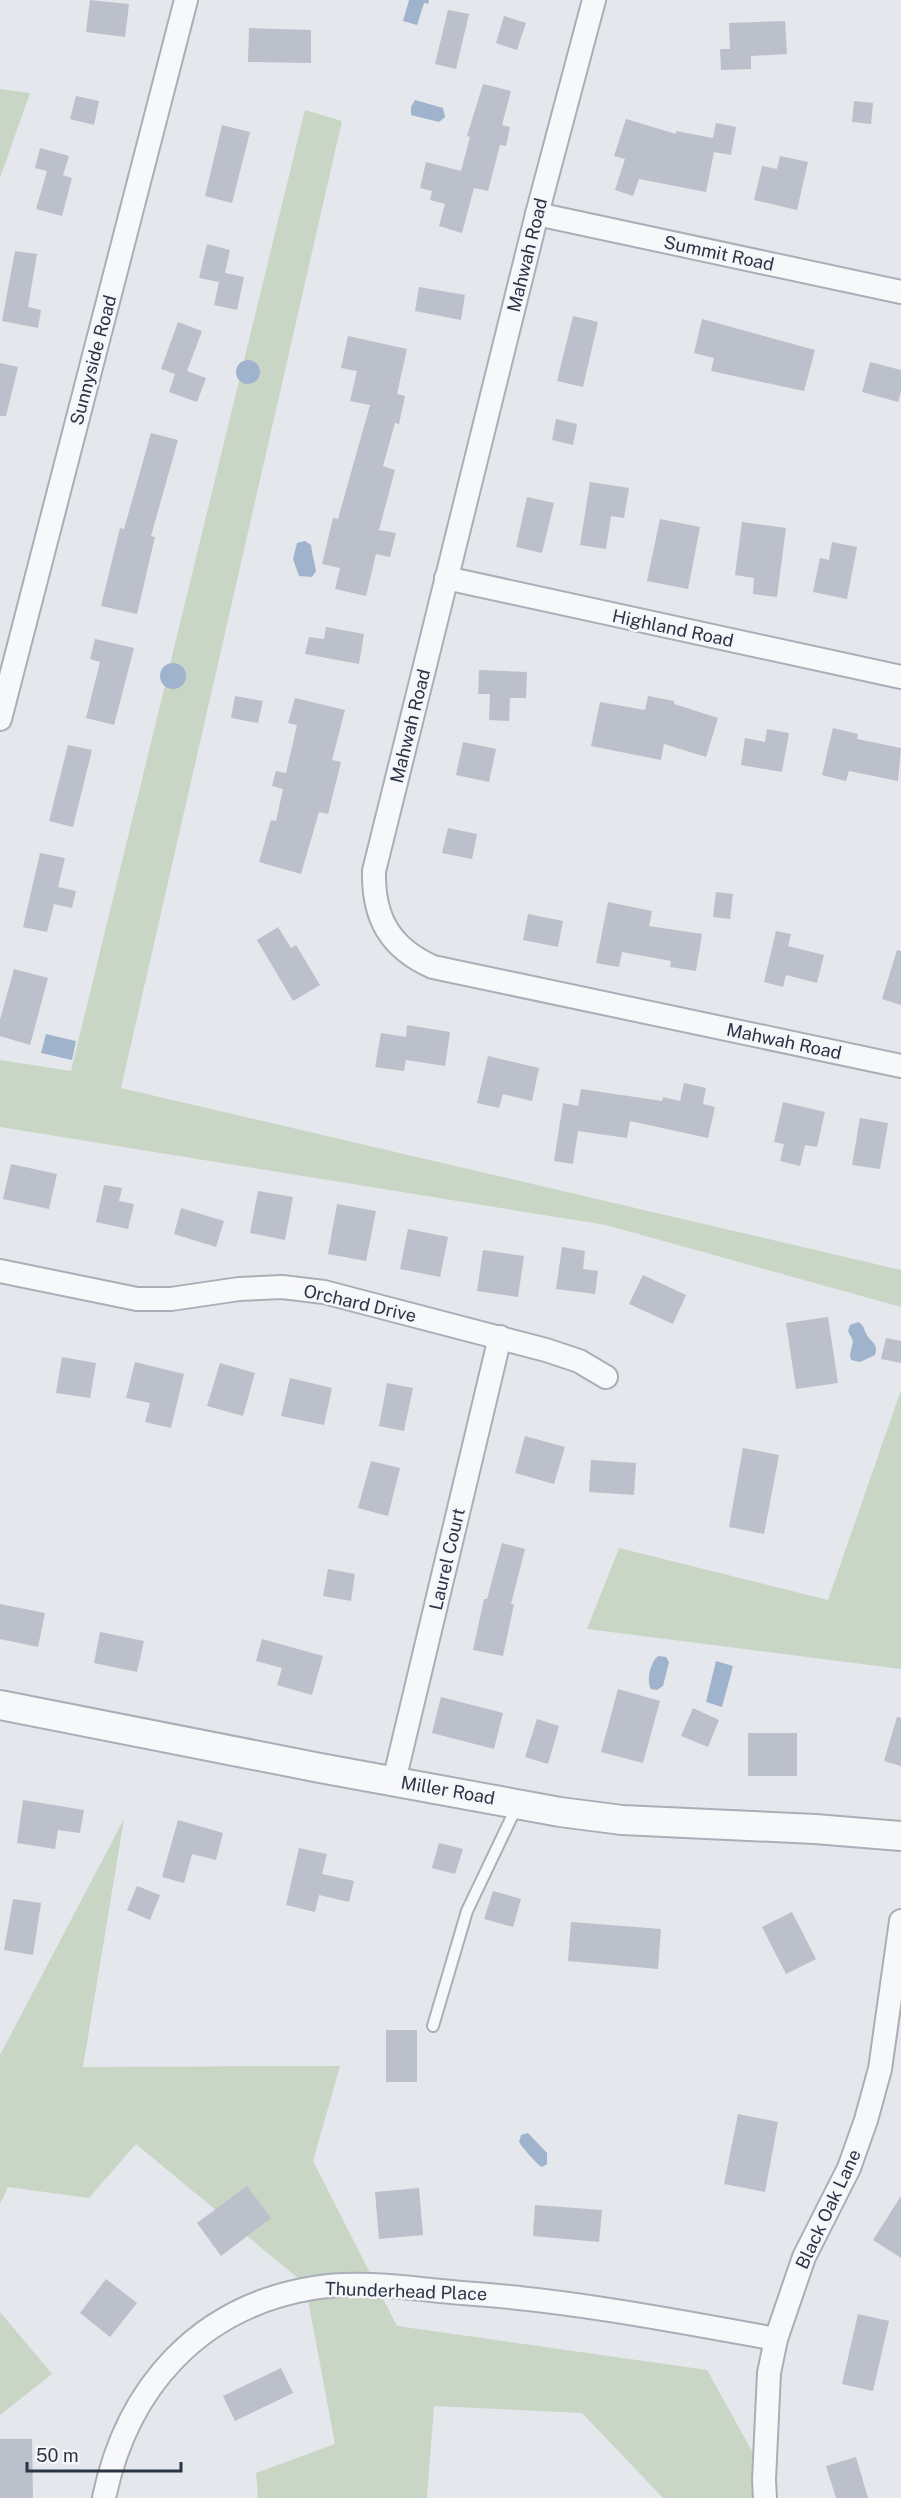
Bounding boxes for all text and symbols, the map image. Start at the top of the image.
street label: Mahwah Road [503,196,551,314]
street label: Summit Road [662,231,776,275]
street label: Sunnyside Road [66,293,120,427]
street label: Highland Road [611,605,735,651]
street label: Mahwah Road [386,667,434,785]
street label: Mahwah Road [725,1019,843,1063]
street label: Orchard Drive [302,1280,418,1326]
street label: Laurel Court [425,1506,469,1612]
street label: Miller Road [399,1771,497,1809]
street label: Black Oak Lane [791,2146,865,2272]
street label: Thunderhead Place [325,2278,487,2304]
scale bar [27,2435,182,2473]
text: 50 m [36,2445,79,2466]

